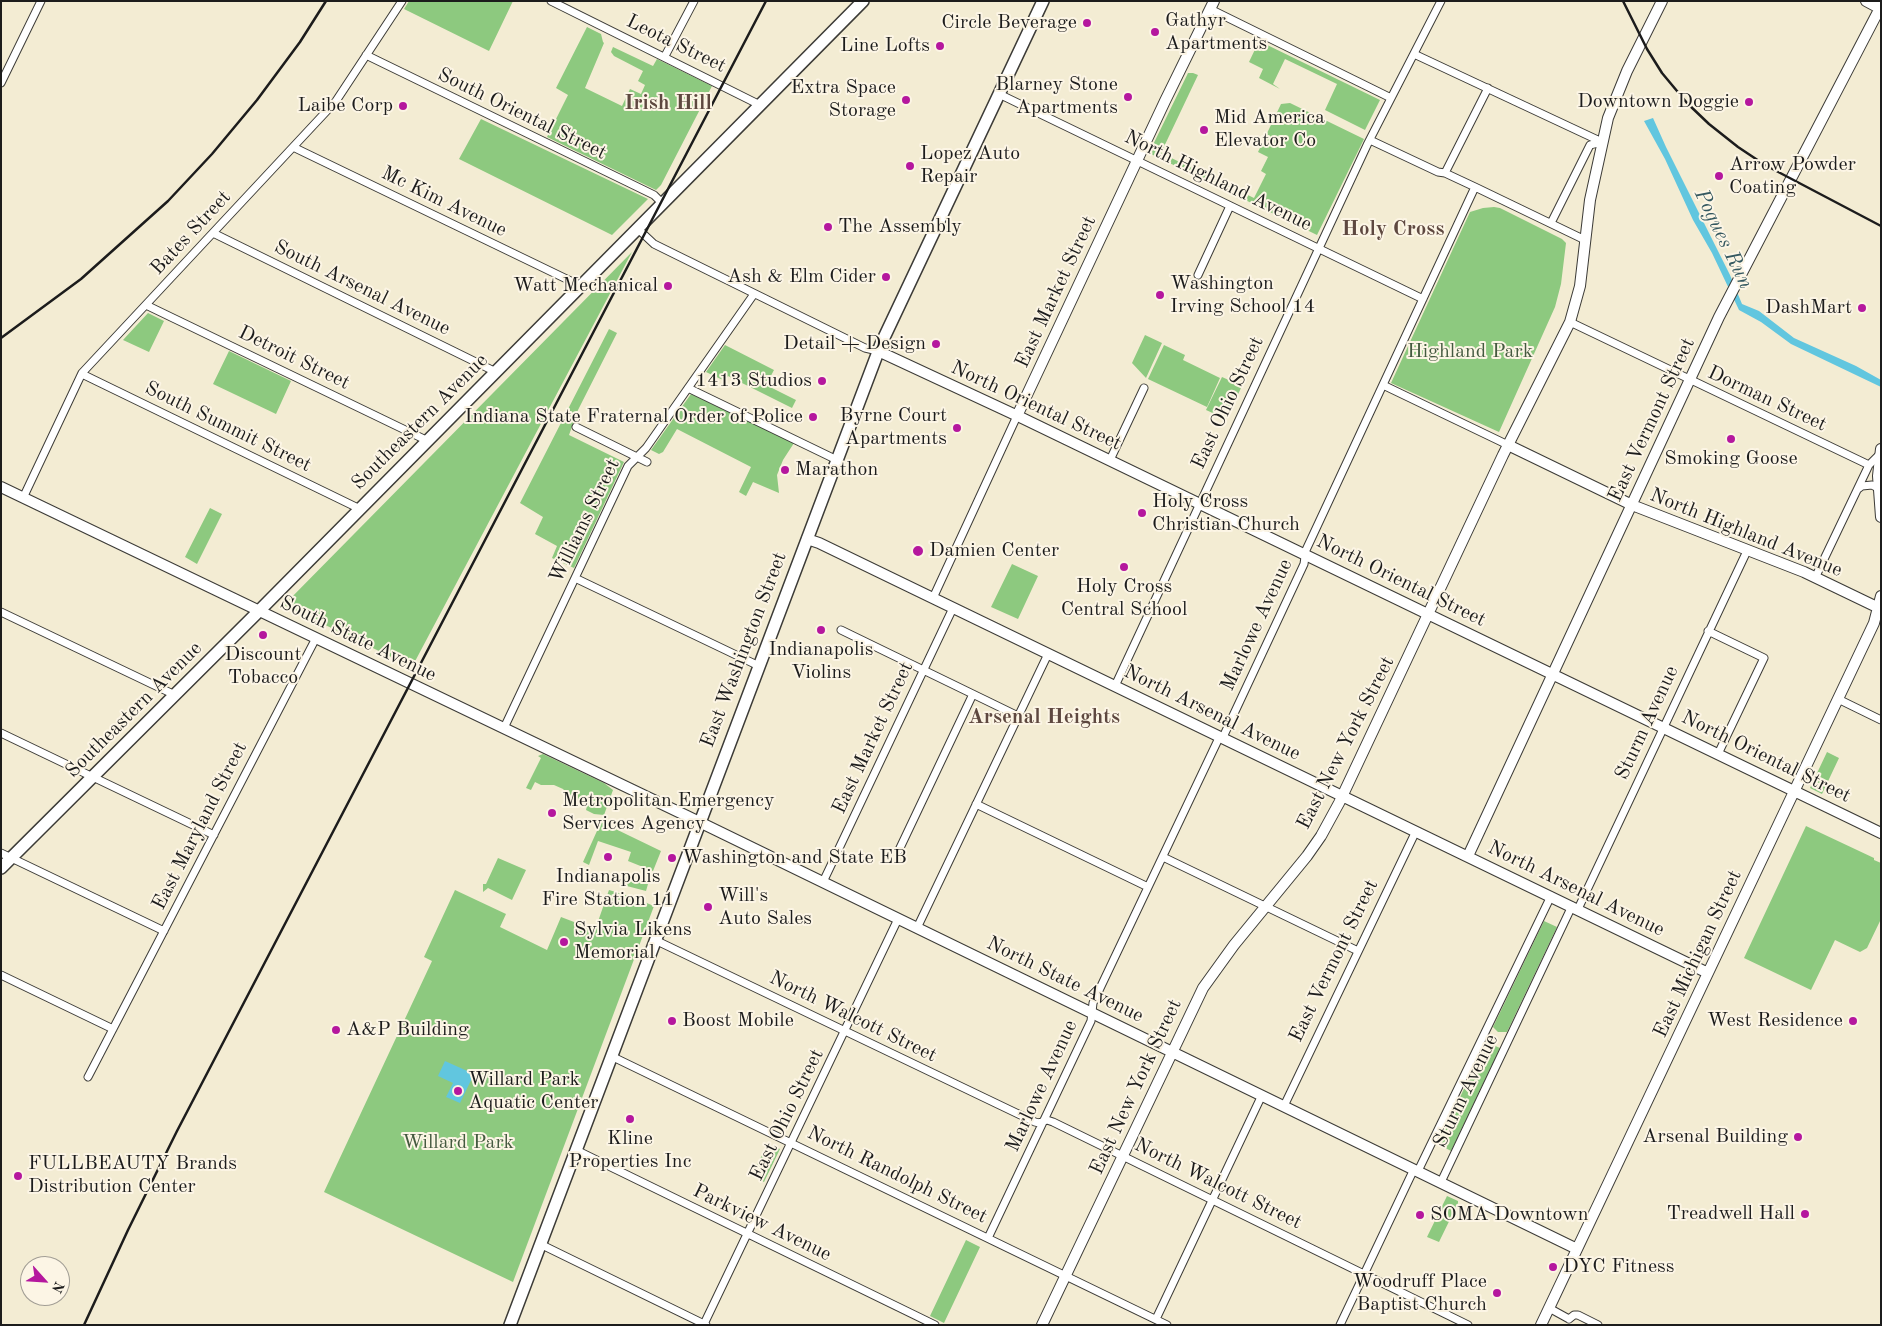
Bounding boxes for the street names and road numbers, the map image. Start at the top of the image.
street label: Leota Street [622,10,730,78]
street label: South Oriental Street [434,63,610,165]
street label: North Highland Avenue [1120,125,1316,237]
street label: Mc Kim Avenue [377,161,511,243]
street label: Bates Street [146,186,236,280]
street label: East Market Street [1010,212,1102,372]
street label: South Arsenal Avenue [270,235,454,341]
street label: Detroit Street [234,321,354,395]
street label: East Ohio Street [1187,333,1269,473]
street label: East Vermont Street [1603,334,1701,506]
street label: Southeastern Avenue [347,349,493,495]
street label: North Oriental Street [947,356,1125,456]
street label: Dorman Street [1704,361,1830,437]
street label: South Summit Street [141,376,315,478]
street label: Williams Street [545,455,625,587]
street label: North Highland Avenue [1646,483,1846,583]
street label: North Oriental Street [1312,530,1490,632]
street label: East Washington Street [696,549,792,751]
street label: Marlowe Avenue [1216,555,1298,695]
street label: South State Avenue [276,591,440,687]
street label: Southeastern Avenue [61,637,207,783]
street label: East New York Street [1292,652,1400,834]
street label: East Market Street [827,658,919,818]
street label: North Arsenal Avenue [1120,660,1304,766]
street label: Sturm Avenue [1610,662,1684,784]
street label: North Oriental Street [1677,706,1855,808]
street label: East Maryland Street [147,738,253,914]
street label: North Arsenal Avenue [1484,836,1668,942]
street label: East Michigan Street [1649,866,1747,1042]
street label: East Vermont Street [1284,876,1384,1046]
street label: North State Avenue [983,932,1147,1028]
street label: North Walcott Street [765,966,941,1068]
street label: East New York Street [1085,995,1187,1179]
street label: Marlowe Avenue [1001,1016,1083,1156]
street label: Sturm Avenue [1428,1030,1504,1152]
street label: East Ohio Street [745,1045,829,1185]
street label: North Randolph Street [803,1121,991,1229]
street label: North Walcott Street [1130,1133,1306,1235]
street label: Parkview Avenue [689,1179,835,1267]

